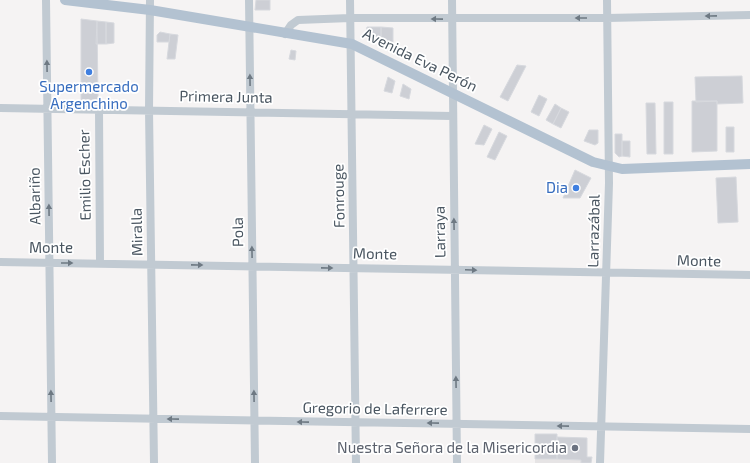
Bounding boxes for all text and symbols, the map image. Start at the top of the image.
one-way arrow [704,13,717,19]
one-way arrow [431,15,443,22]
one-way arrow [574,15,587,21]
street label: Avenida Eva Perón [360,24,481,95]
one-way arrow [44,59,50,72]
marker: Supermercado Argenchino [84,67,94,77]
one-way arrow [247,73,253,86]
place label: Supermercado Argenchino [39,77,139,112]
street label: Primera Junta [179,86,273,106]
street label: Emilio Escher [74,129,94,221]
street label: Fonrouge [328,164,348,228]
street label: Albariño [24,167,44,225]
place label: Dia [546,178,568,196]
marker: Dia [571,183,581,193]
street label: Larrazábal [583,194,603,268]
one-way arrow [46,203,52,216]
street label: Larraya [430,206,448,258]
street label: Miralla [127,208,145,256]
street label: Pola [228,217,246,247]
one-way arrow [451,217,457,230]
street label: Monte [29,238,73,256]
street label: Monte [353,244,397,262]
one-way arrow [249,245,255,258]
street label: Monte [677,251,721,269]
one-way arrow [61,260,74,266]
one-way arrow [191,262,204,268]
one-way arrow [321,264,333,271]
one-way arrow [465,267,478,273]
one-way arrow [453,375,459,388]
one-way arrow [48,389,54,402]
one-way arrow [251,389,257,402]
street label: Gregorio de Laferrere [302,398,448,418]
one-way arrow [166,416,179,422]
one-way arrow [297,418,309,425]
one-way arrow [427,420,439,427]
one-way arrow [556,423,569,429]
place label: Nuestra Señora de la Misericordia [337,438,567,456]
marker: Nuestra Señora de la Misericordia [570,443,580,453]

